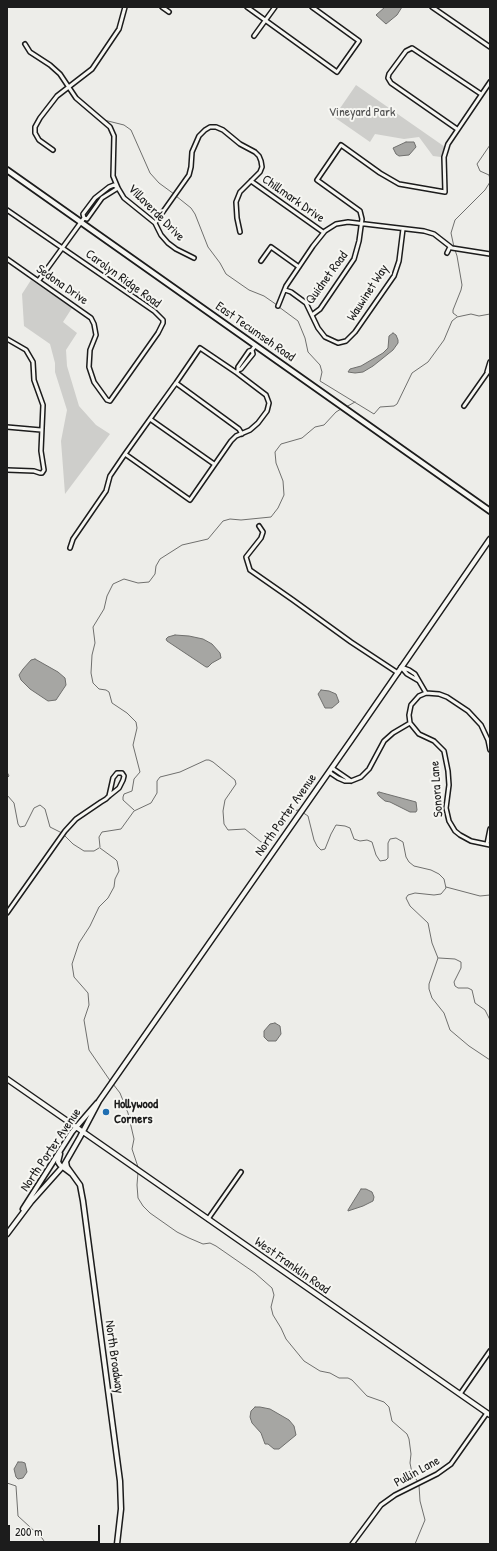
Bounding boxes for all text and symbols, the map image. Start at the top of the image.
park label: Vineyard Park [329,105,395,121]
street label: Chillmark Drive [259,172,327,226]
street label: Villaverde Drive [124,181,188,245]
street label: Carolyn Ridge Road [82,246,164,312]
street label: Quidnet Road [303,249,351,307]
street label: Sedona Drive [33,261,91,309]
street label: Wauwinet Way [344,262,392,324]
street label: East Tecumseh Road [212,299,298,365]
street label: Sonora Lane [427,760,447,818]
street label: North Porter Avenue [252,771,320,859]
place label: Hollywood Corners [114,1097,158,1128]
street label: North Porter Avenue [17,1105,85,1195]
marker: Hollywood Corners [101,1107,111,1117]
street label: West Franklin Road [251,1234,333,1298]
street label: North Broadway [101,1319,127,1395]
street label: Pullin Lane [391,1453,443,1491]
scale bar [10,1517,102,1543]
text: 200 m [15,1523,42,1540]

